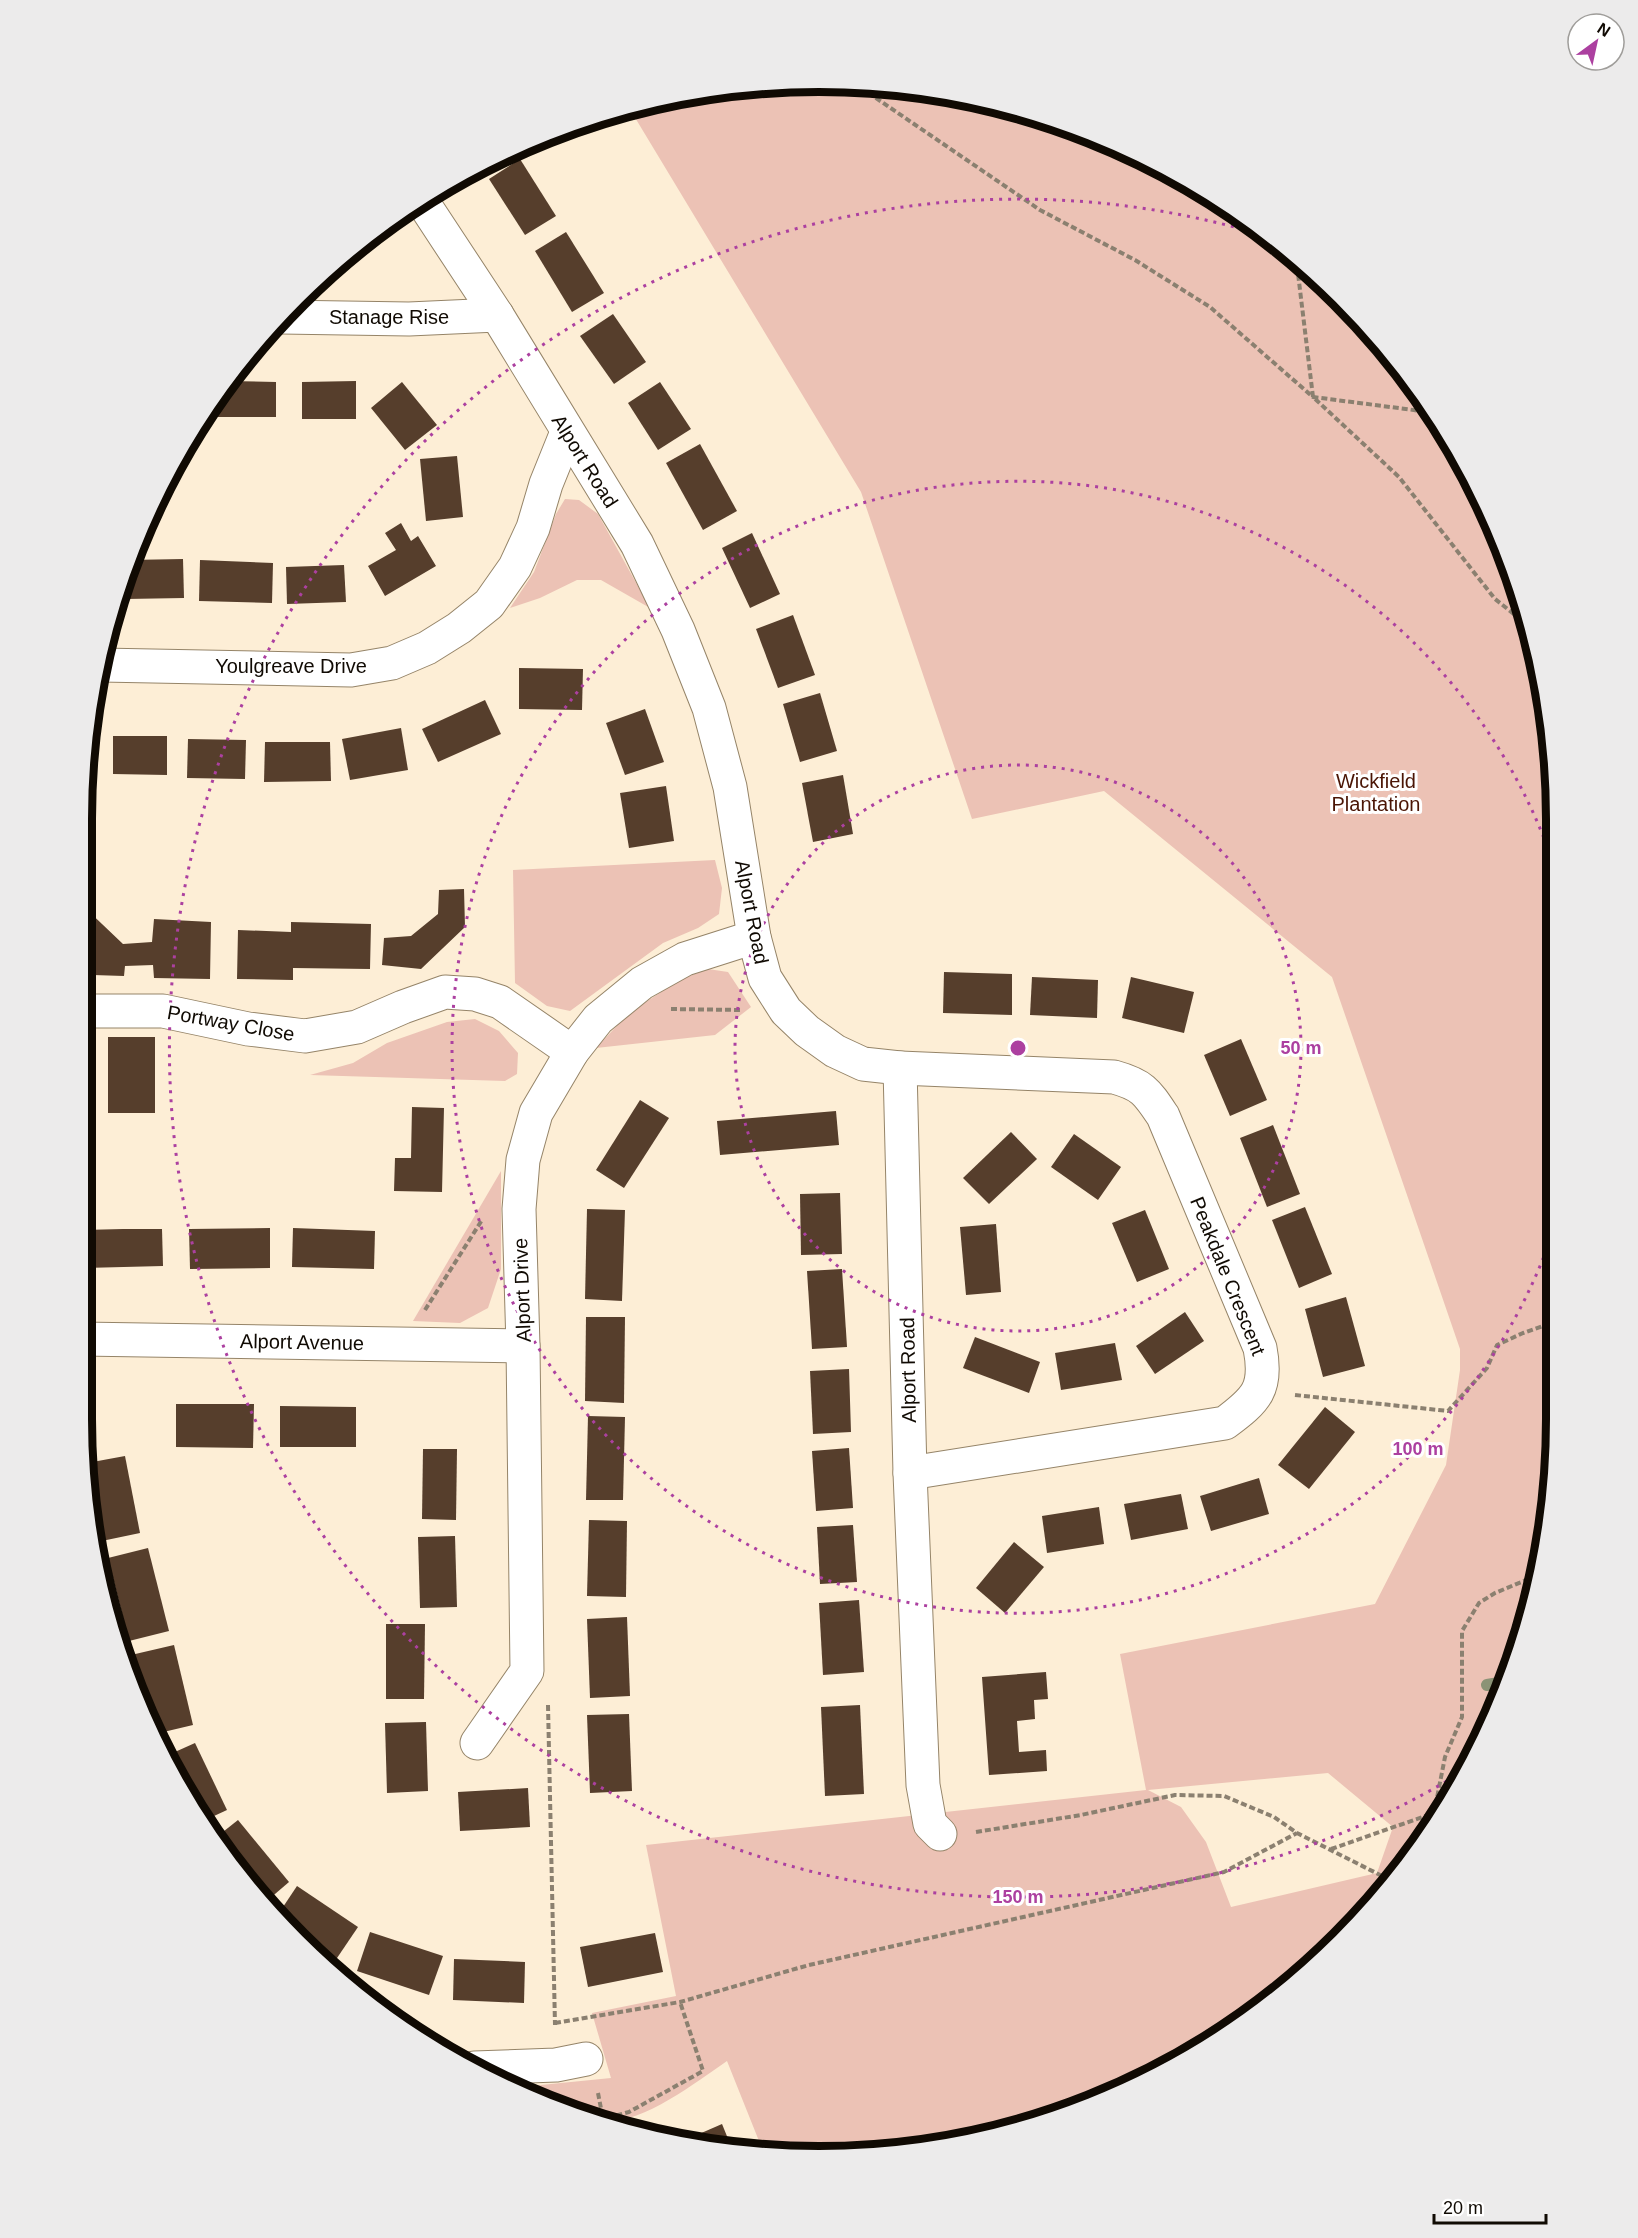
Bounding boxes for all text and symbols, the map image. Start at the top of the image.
north arrow [1566,12,1626,72]
text: N [1594,20,1613,40]
street label: Stanage Rise [329,306,449,328]
street label: Alport Road [548,410,622,512]
street label: Youlgreave Drive [215,655,367,677]
park label: Wickfield Plantation [1332,770,1420,815]
street label: Alport Road [731,858,773,966]
street label: Portway Close [166,1001,296,1045]
centre of rings [1008,1038,1028,1058]
text: 50 m [1280,1038,1322,1058]
street label: Peakdale Crescent [1186,1194,1270,1359]
street label: Alport Drive [509,1237,535,1343]
street label: Alport Road [896,1317,920,1423]
street label: Alport Avenue [240,1330,364,1354]
text: 100 m [1392,1439,1444,1459]
text: 150 m [992,1887,1044,1907]
scale bar [1434,2187,1546,2225]
text: 20 m [1443,2198,1483,2218]

